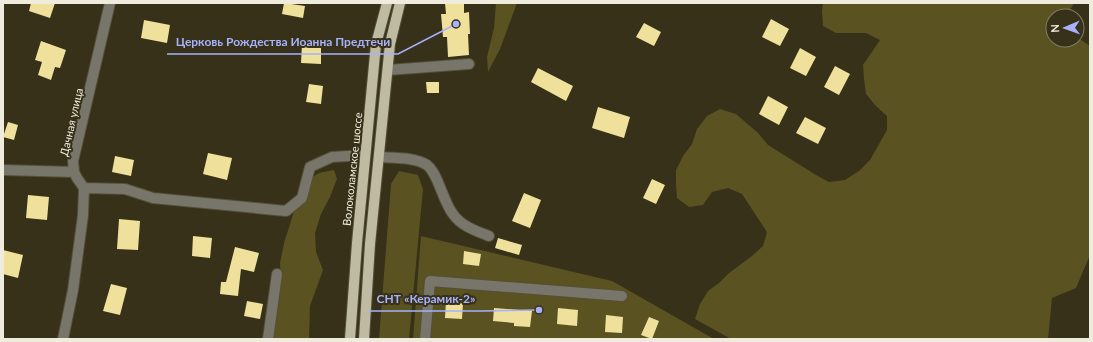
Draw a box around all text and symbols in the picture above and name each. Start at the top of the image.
north arrow [1045,8,1085,48]
text: N [1048,24,1061,33]
callout: Церковь Рождества Иоанна Предтечи [167,30,398,54]
text: Церковь Рождества Иоанна Предтечи [176,34,390,49]
street label: Дачная улица [57,87,85,157]
street label: Волоколамское шоссе [340,111,364,226]
callout: СНТ «Керамик-2» [369,287,483,311]
text: СНТ «Керамик-2» [377,291,475,306]

